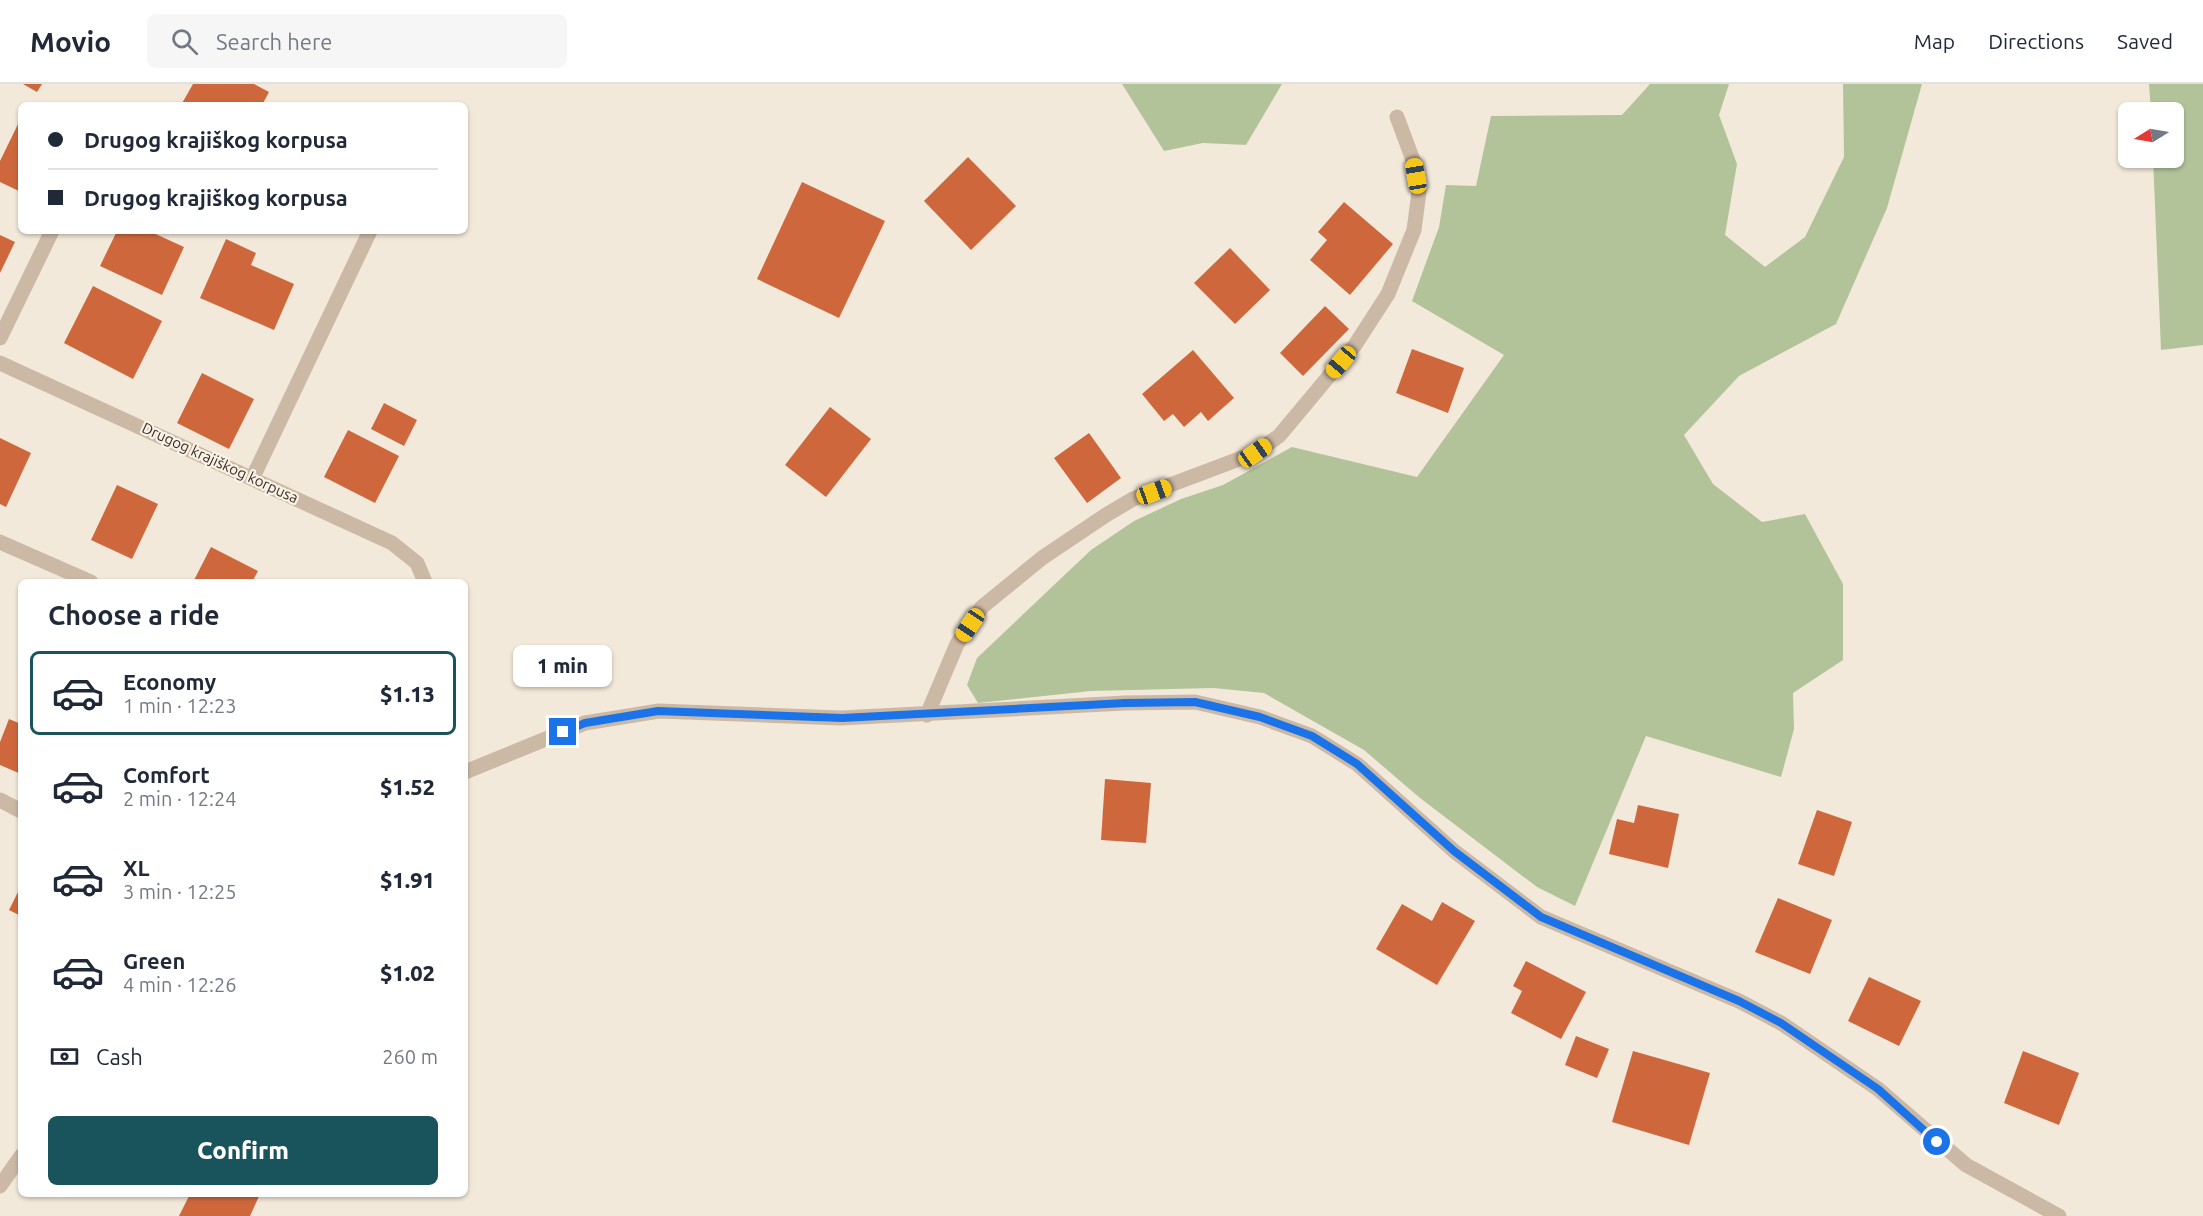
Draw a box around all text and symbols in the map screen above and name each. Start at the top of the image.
search box [147,14,567,68]
icon: search [168,25,201,58]
text: Movio [30,26,111,57]
text: Search here [216,29,332,54]
text: Map [1914,29,1955,53]
text: Directions [1988,29,2084,53]
text: Saved [2117,29,2173,53]
north arrow [2118,102,2184,168]
map controls [2118,102,2184,168]
text: Drugog krajiškog korpusa [84,127,348,152]
car [1404,157,1428,195]
text: Drugog krajiškog korpusa [84,185,348,210]
car [1323,342,1359,382]
street label: Drugog krajiškog korpusa [139,419,301,506]
car [1235,435,1275,471]
car [1134,477,1174,507]
text: Choose a ride [48,600,220,630]
car [952,605,988,645]
callout: 1 min [514,645,612,687]
text: 1 min [537,654,588,677]
icon: car [51,666,105,720]
text: Economy [123,669,216,694]
text: $1.13 [380,681,435,706]
text: 1 min · 12:23 [123,694,237,717]
route end [549,718,576,745]
icon: car [51,759,105,813]
text: Comfort [123,762,210,787]
text: $1.52 [380,774,435,799]
text: 2 min · 12:24 [123,787,237,810]
icon: car [51,852,105,906]
text: XL [123,855,150,880]
text: $1.91 [380,867,435,892]
text: 3 min · 12:25 [123,880,237,903]
icon: car [51,945,105,999]
text: Green [123,948,185,973]
text: $1.02 [380,960,435,985]
text: 4 min · 12:26 [123,973,237,996]
icon: cash [48,1040,81,1073]
text: Cash [96,1044,143,1069]
text: 260 m [382,1045,438,1068]
button: Confirm [48,1116,438,1185]
route start [1923,1128,1950,1155]

